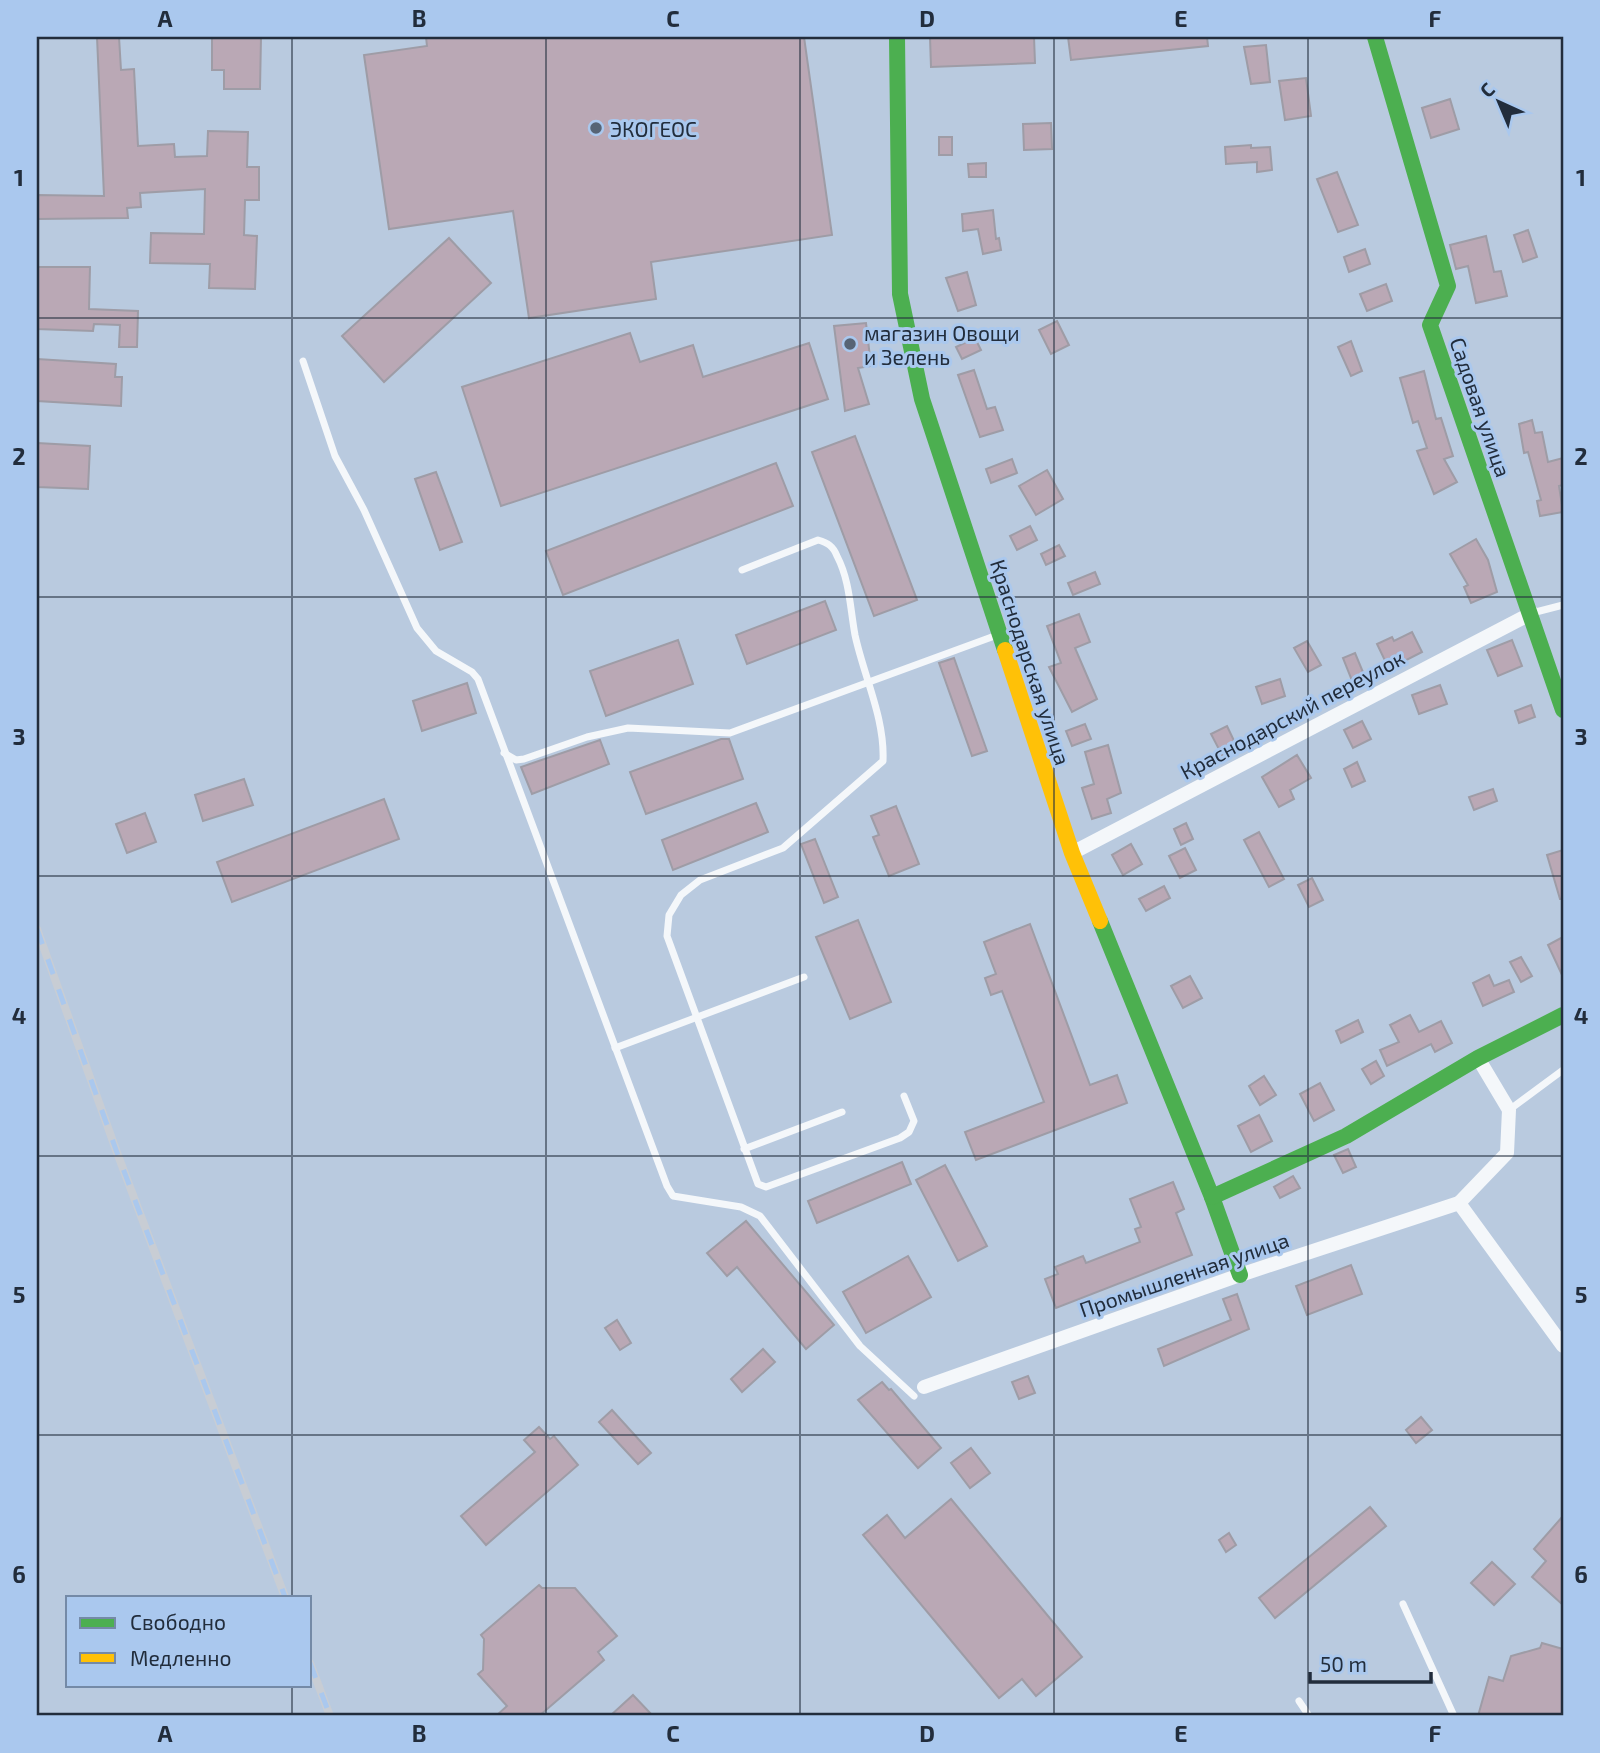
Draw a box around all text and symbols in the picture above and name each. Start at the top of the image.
text: A [157,4,173,32]
text: B [412,4,426,32]
text: C [666,4,680,32]
text: D [919,4,935,32]
text: E [1174,4,1188,32]
text: F [1429,4,1442,32]
north arrow [1464,66,1534,136]
text: С [1475,77,1499,102]
place label: ЭКОГЕОС [610,116,697,141]
marker: ЭКОГЕОС [588,120,604,136]
text: 1 [14,163,24,191]
text: 1 [1576,163,1586,191]
place label: магазин Овощи и Зелень [864,320,1020,369]
street label: Садовая улица [1445,334,1517,480]
marker: магазин Овощи и Зелень [842,336,858,352]
text: 2 [12,442,26,470]
text: 2 [1574,442,1588,470]
street label: Краснодарская улица [985,556,1076,768]
street label: Краснодарский переулок [1176,644,1409,785]
text: 3 [12,722,26,750]
text: 3 [1574,722,1588,750]
text: 4 [12,1001,26,1029]
text: 4 [1574,1001,1588,1029]
street label: Промышленная улица [1076,1226,1292,1323]
text: 5 [13,1280,25,1308]
text: 5 [1575,1280,1587,1308]
text: 6 [12,1560,26,1588]
text: 6 [1574,1560,1588,1588]
legend [66,1596,312,1686]
text: Свободно [130,1609,226,1634]
scale bar [1310,1641,1430,1685]
text: Медленно [130,1645,232,1670]
text: 50 m [1320,1651,1367,1676]
text: A [157,1719,173,1747]
text: B [412,1719,426,1747]
text: C [666,1719,680,1747]
text: D [919,1719,935,1747]
text: E [1174,1719,1188,1747]
text: F [1429,1719,1442,1747]

